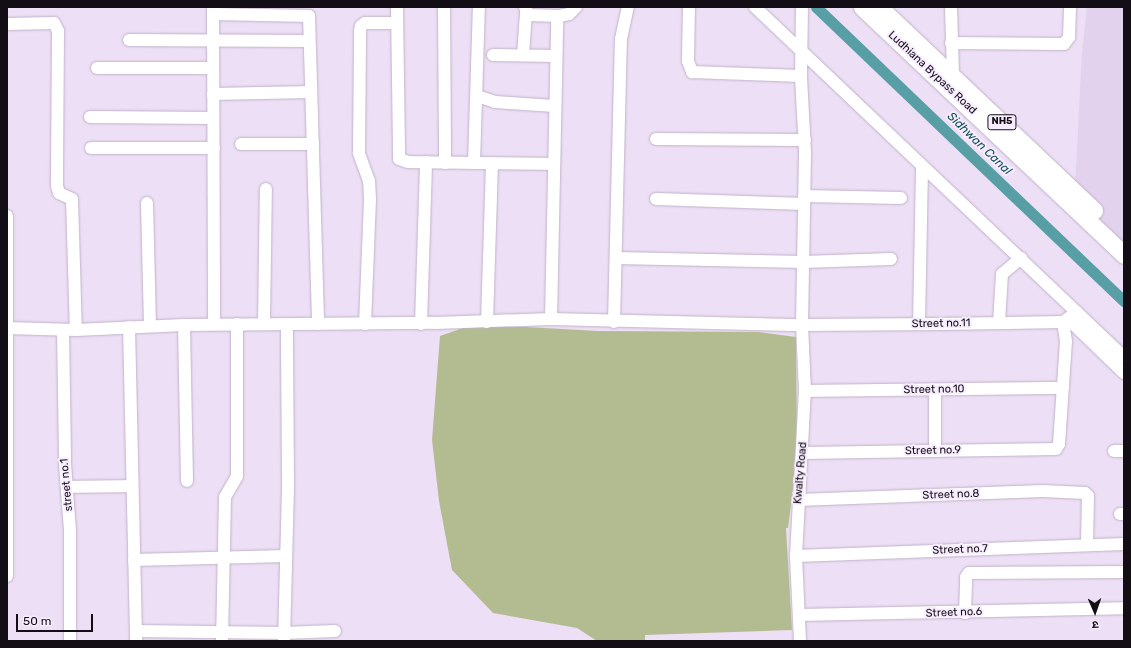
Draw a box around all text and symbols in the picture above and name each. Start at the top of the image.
street label: Ludhiana Bypass Road [885,29,979,117]
water label: Sidhwan Canal [944,110,1014,178]
road number: NH5 [987,114,1017,130]
street label: Street no.11 [911,317,971,331]
street label: Street no.10 [903,383,965,397]
street label: Kwalty Road [792,441,810,505]
street label: Street no.9 [905,444,961,458]
street label: street no.1 [58,458,76,512]
street label: Street no.8 [922,487,980,503]
street label: Street no.7 [932,542,988,558]
north arrow [1075,592,1115,632]
street label: Street no.6 [925,605,983,621]
scale bar [18,606,95,632]
text: 50 m [23,614,51,628]
text: उ [1092,618,1099,631]

